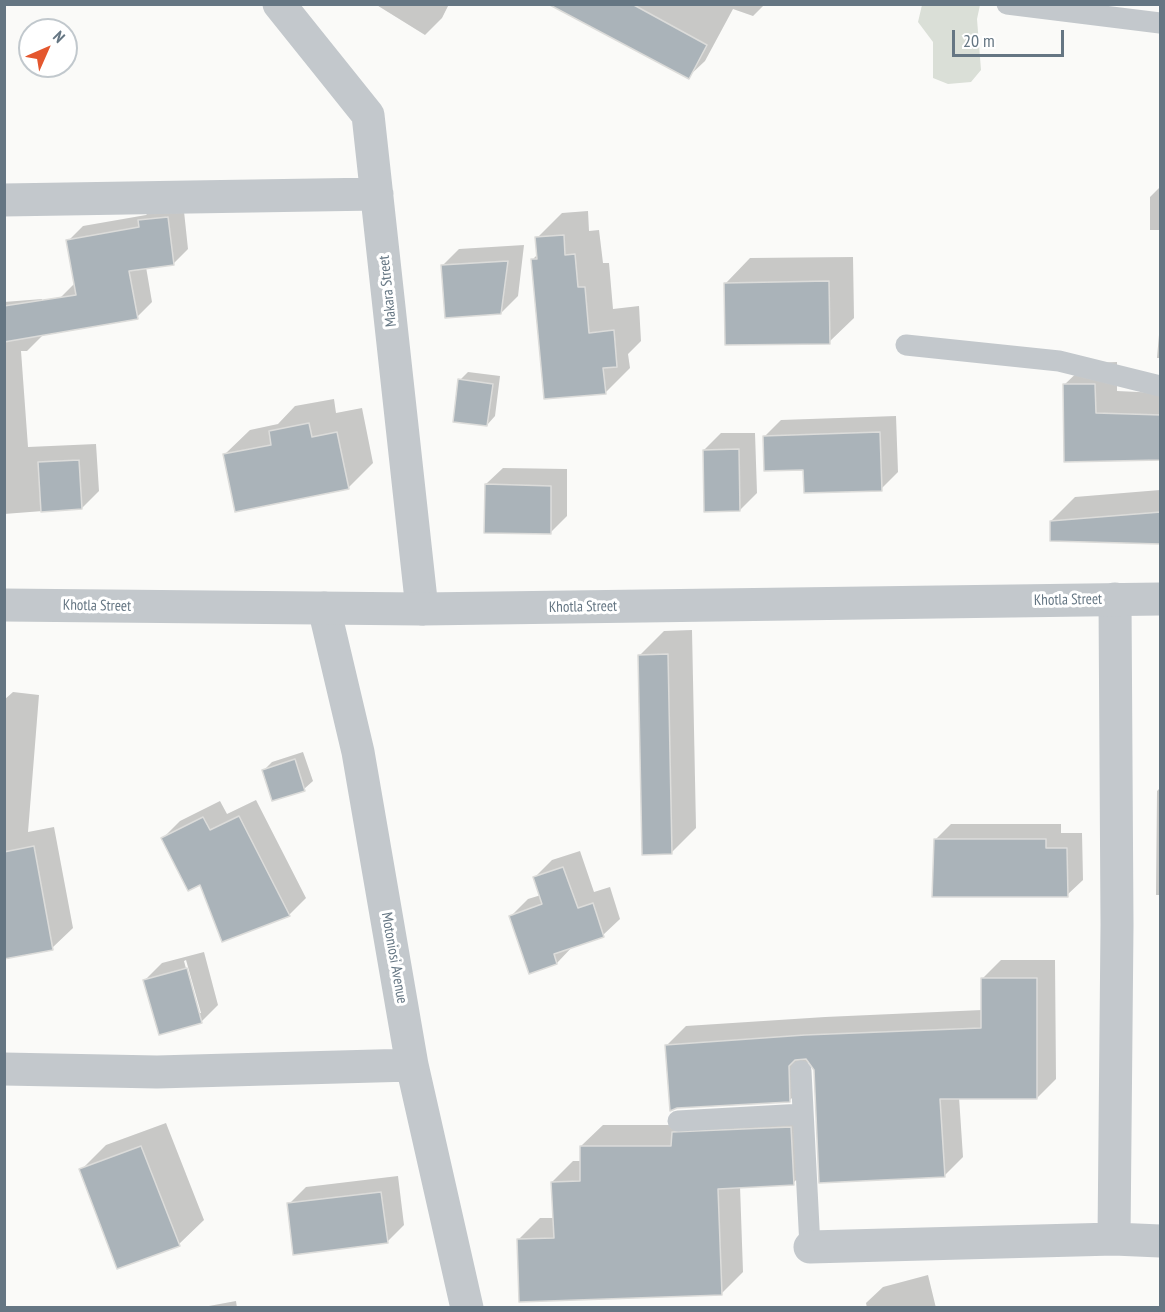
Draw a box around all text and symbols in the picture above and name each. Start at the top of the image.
north arrow [18,18,78,78]
scale bar [955,18,1068,56]
text: N [49,27,69,47]
text: 20 m [963,29,995,52]
street label: Makara Street [375,254,401,328]
street label: Khotla Street [1034,590,1102,610]
street label: Khotla Street [63,596,131,616]
street label: Khotla Street [549,597,617,617]
street label: Motoniosi Avenue [377,911,411,1005]

